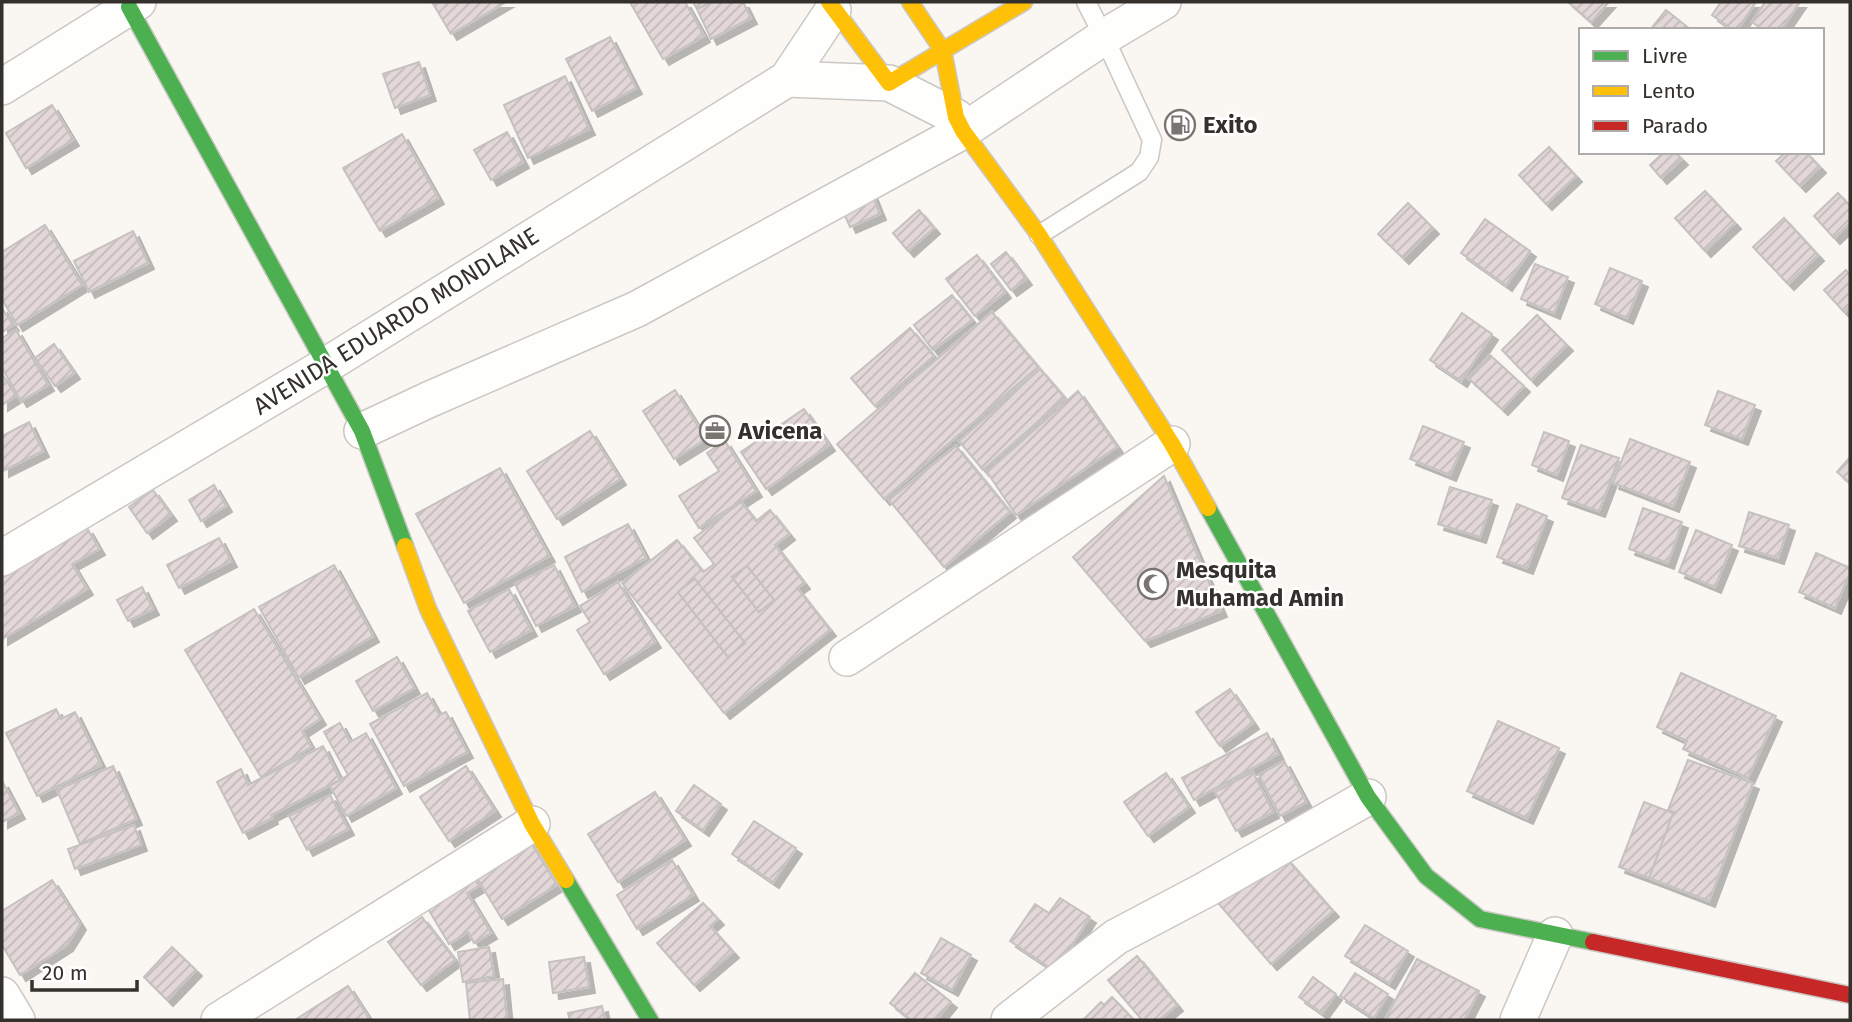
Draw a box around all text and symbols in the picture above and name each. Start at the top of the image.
legend [1579,28,1824,154]
text: Livre [1642,43,1688,69]
text: Lento [1642,78,1695,104]
fuel station icon: Exito [1163,108,1197,142]
place label: Exito [1203,111,1258,139]
text: Parado [1642,113,1708,139]
street label: AVENIDA EDUARDO MONDLANE [248,221,544,421]
office icon: Avicena [698,414,732,448]
place label: Avicena [737,417,823,445]
place label: Mesquita Muhamad Amin [1176,556,1344,612]
mosque icon: Mesquita Muhamad Amin [1136,567,1170,601]
scale bar [32,948,136,992]
text: 20 m [42,960,88,986]

